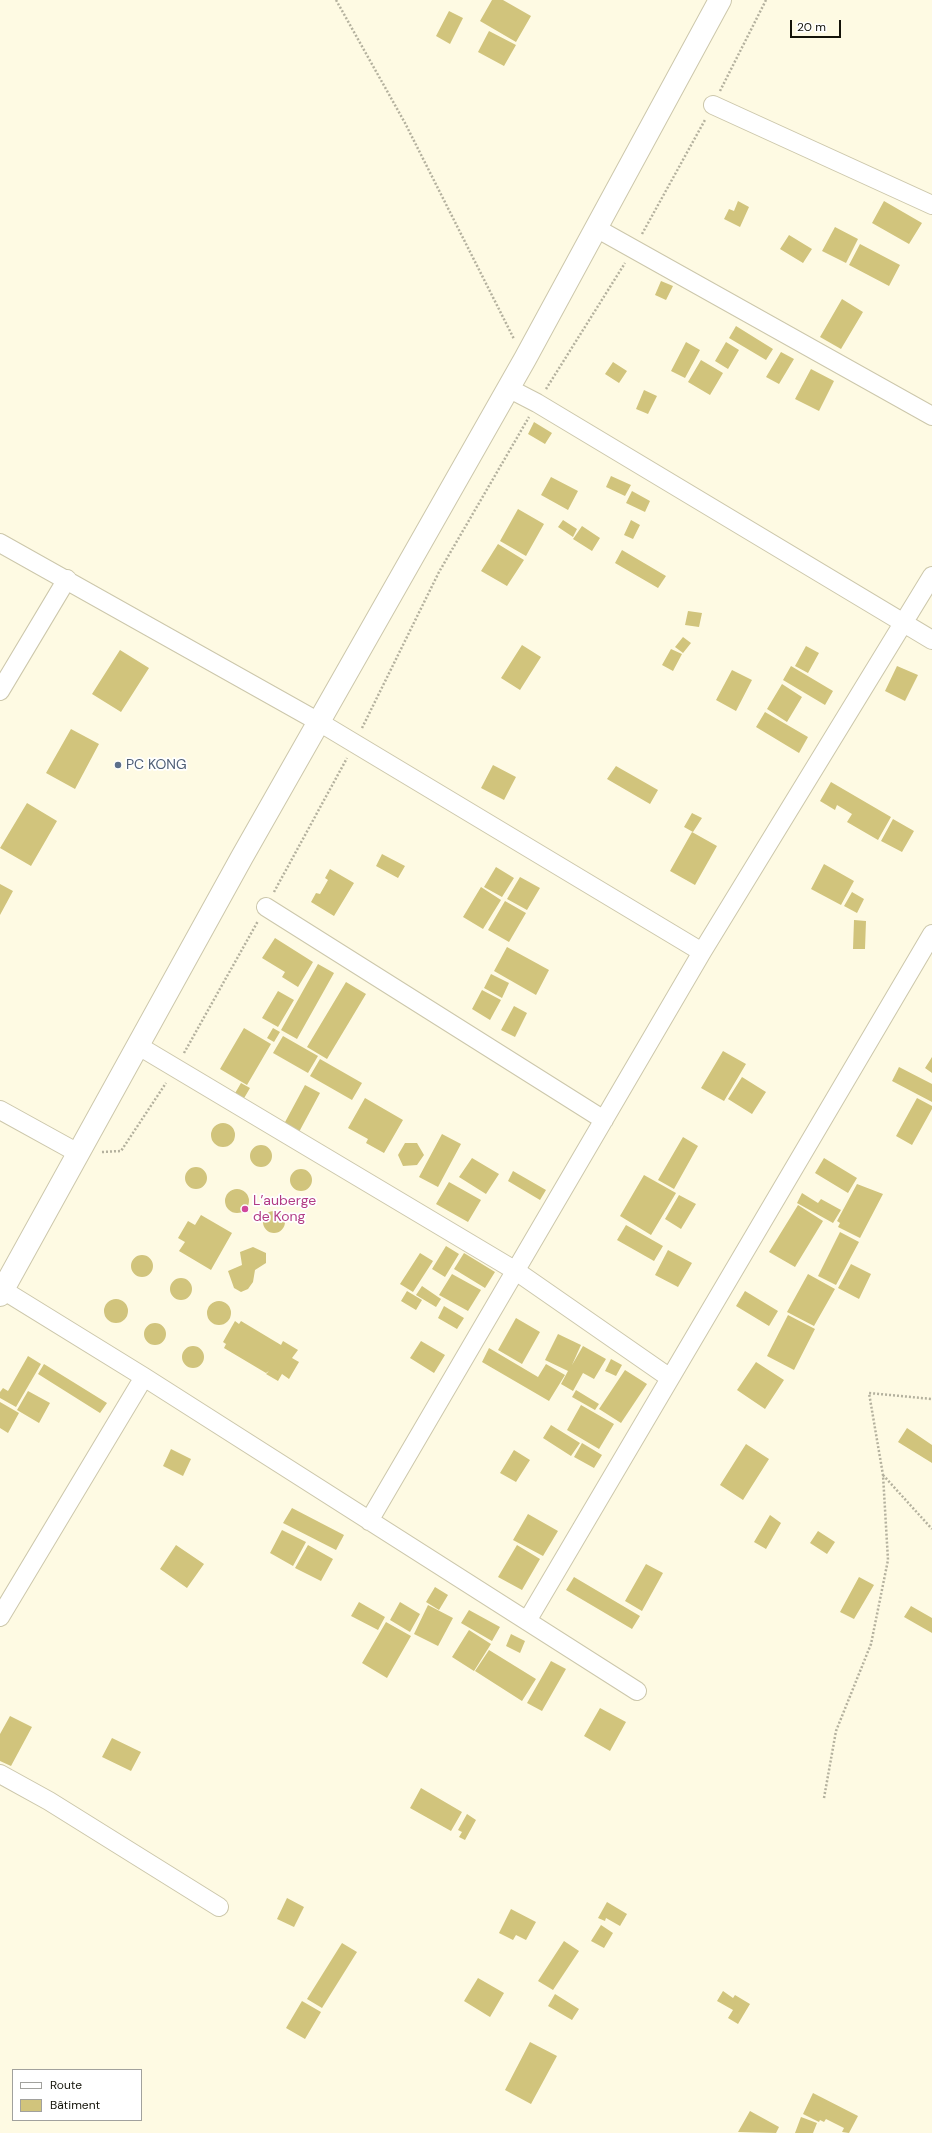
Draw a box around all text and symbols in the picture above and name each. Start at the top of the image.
scale bar [792,12,843,38]
text: 20 m [797,19,826,35]
place label: PC KONG [126,757,187,773]
marker: PC KONG [113,760,123,770]
place label: L’auberge de Kong [253,1193,316,1226]
marker: L’auberge de Kong [240,1204,250,1214]
legend [12,2069,142,2121]
text: Route [50,2077,82,2093]
text: Bâtiment [50,2097,100,2113]

